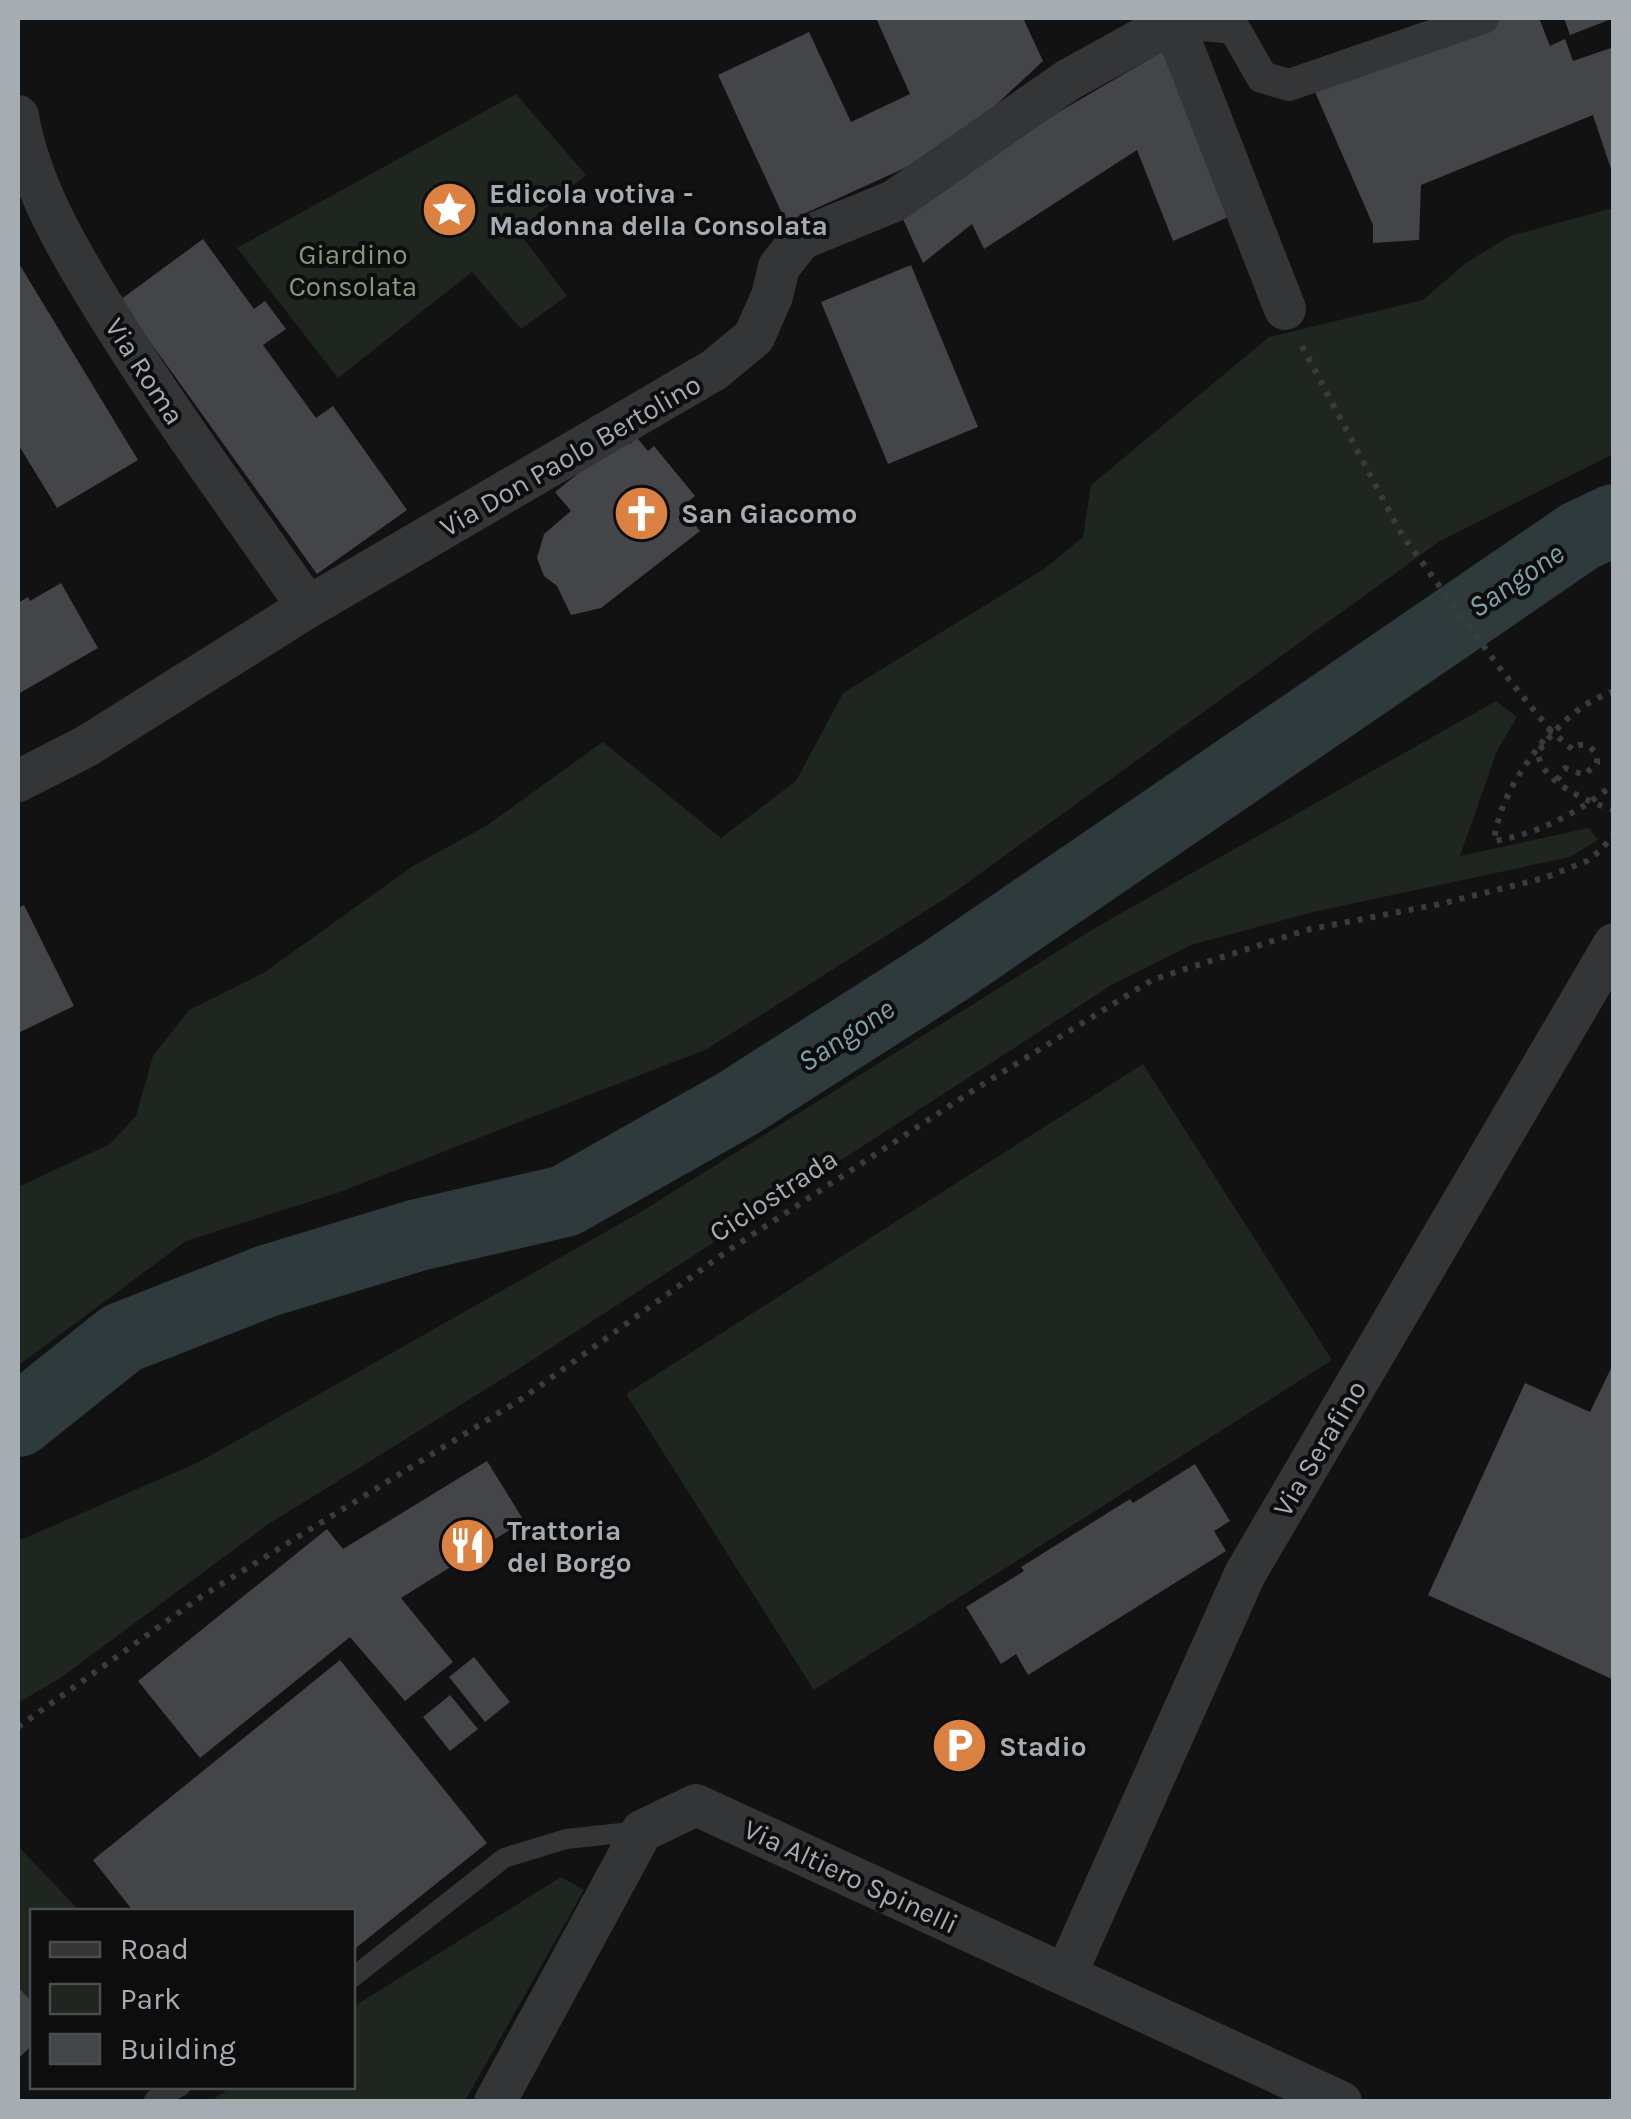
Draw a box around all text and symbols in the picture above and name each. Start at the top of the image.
place label: Edicola votiva - Madonna della Consolata [489,177,828,242]
place icon: Edicola votiva - Madonna della Consolata [420,179,480,239]
park label: Giardino Consolata [289,238,417,303]
street label: Via Roma [98,312,191,431]
street label: Via Don Paolo Bertolino [434,367,707,544]
church icon: San Giacomo [612,483,672,543]
place label: San Giacomo [681,497,857,530]
water label: Sangone [1461,535,1571,625]
water label: Sangone [791,990,901,1079]
street label: Ciclostrada [703,1142,843,1249]
street label: Via Serafino [1266,1374,1373,1522]
place label: Trattoria del Borgo [507,1514,632,1579]
restaurant icon: Trattoria del Borgo [438,1516,498,1576]
parking icon: Stadio [930,1716,990,1776]
place label: Stadio [999,1730,1087,1763]
street label: Via Altiero Spinelli [739,1812,963,1941]
legend [30,1909,355,2089]
text: Road [120,1931,189,1967]
text: Park [120,1981,181,2017]
text: Building [120,2031,236,2067]

